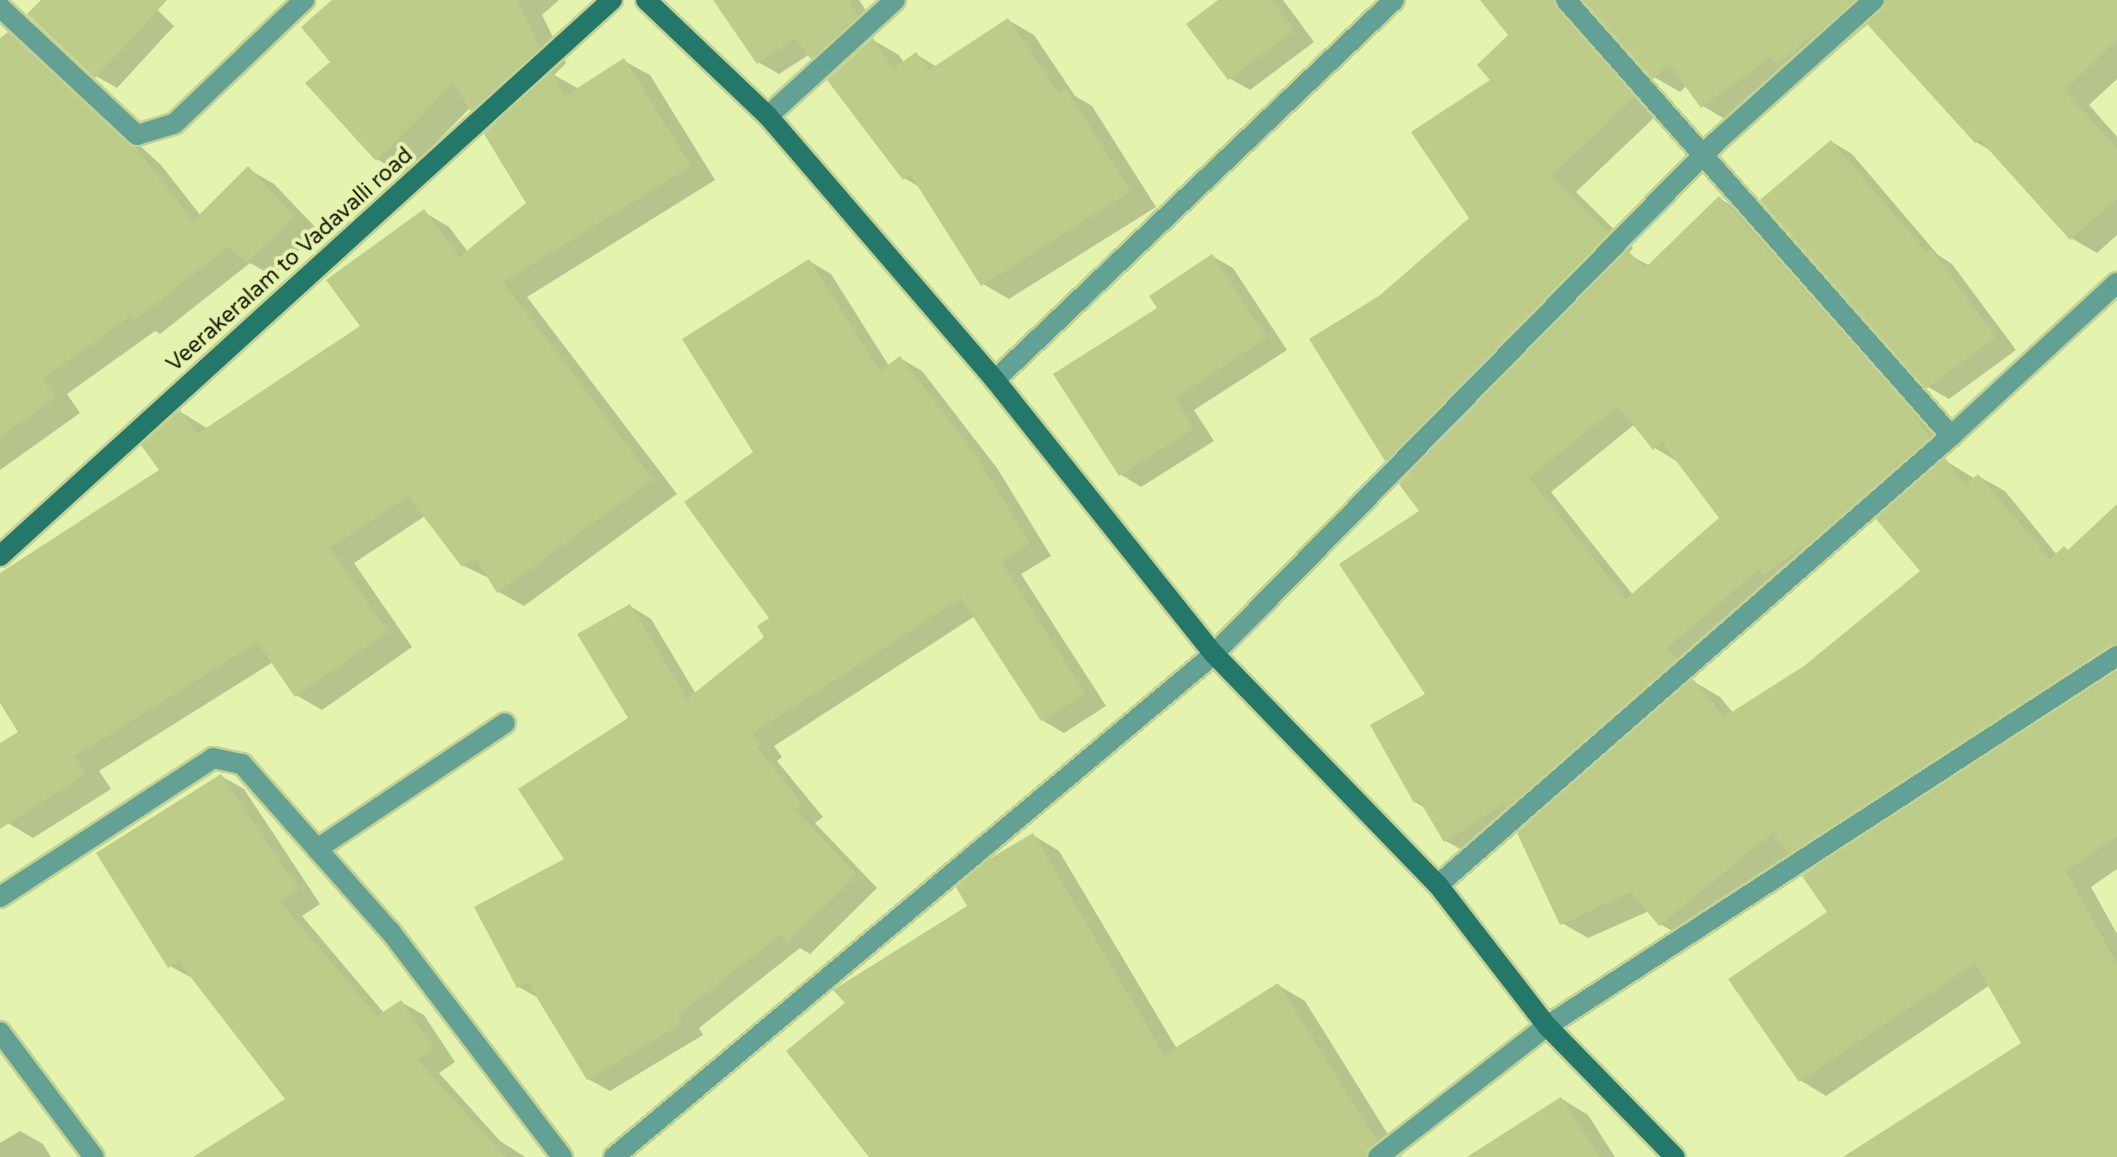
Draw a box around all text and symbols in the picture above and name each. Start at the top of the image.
street label: Veerakeralam to Vadavalli road [161,142,419,378]

